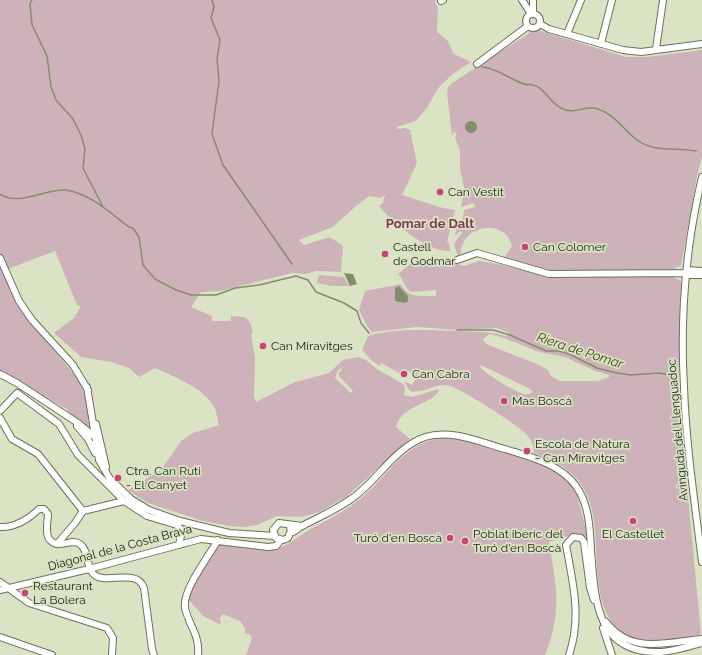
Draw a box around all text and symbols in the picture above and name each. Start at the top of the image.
place label: Can Vestit [448,185,504,199]
marker: Can Vestit [435,187,445,197]
district label: Pomar de Dalt [386,216,474,232]
place label: Castell de Godmar [393,240,456,268]
place label: Can Colomer [533,240,606,254]
marker: Can Colomer [520,242,530,252]
marker: Castell de Godmar [380,249,390,259]
water label: Riera de Pomar [535,330,625,372]
place label: Can Miravitges [271,339,353,353]
marker: Can Miravitges [258,341,268,351]
street label: Avinguda del Llenguadoc [665,358,691,502]
place label: Can Cabra [412,367,470,381]
marker: Can Cabra [399,369,409,379]
place label: Mas Boscà [512,394,572,408]
marker: Mas Boscà [499,396,509,406]
place label: Escola de Natura - Can Miravitges [535,437,630,465]
marker: Escola de Natura - Can Miravitges [522,446,532,456]
place label: Ctra. Can Ruti - El Canyet [126,464,201,492]
marker: Ctra. Can Ruti - El Canyet [113,473,123,483]
marker: El Castellet [628,516,638,526]
street label: Diagonal de la Costa Brava [46,522,194,574]
place label: Poblat ibèric del Turó d'en Boscà [473,527,563,555]
place label: El Castellet [602,527,664,541]
place label: Turó d'en Boscà [354,531,442,545]
marker: Turó d'en Boscà [445,533,455,543]
marker: Poblat ibèric del Turó d'en Boscà [460,536,470,546]
place label: Restaurant La Bolera [33,579,93,607]
marker: Restaurant La Bolera [20,588,30,598]

